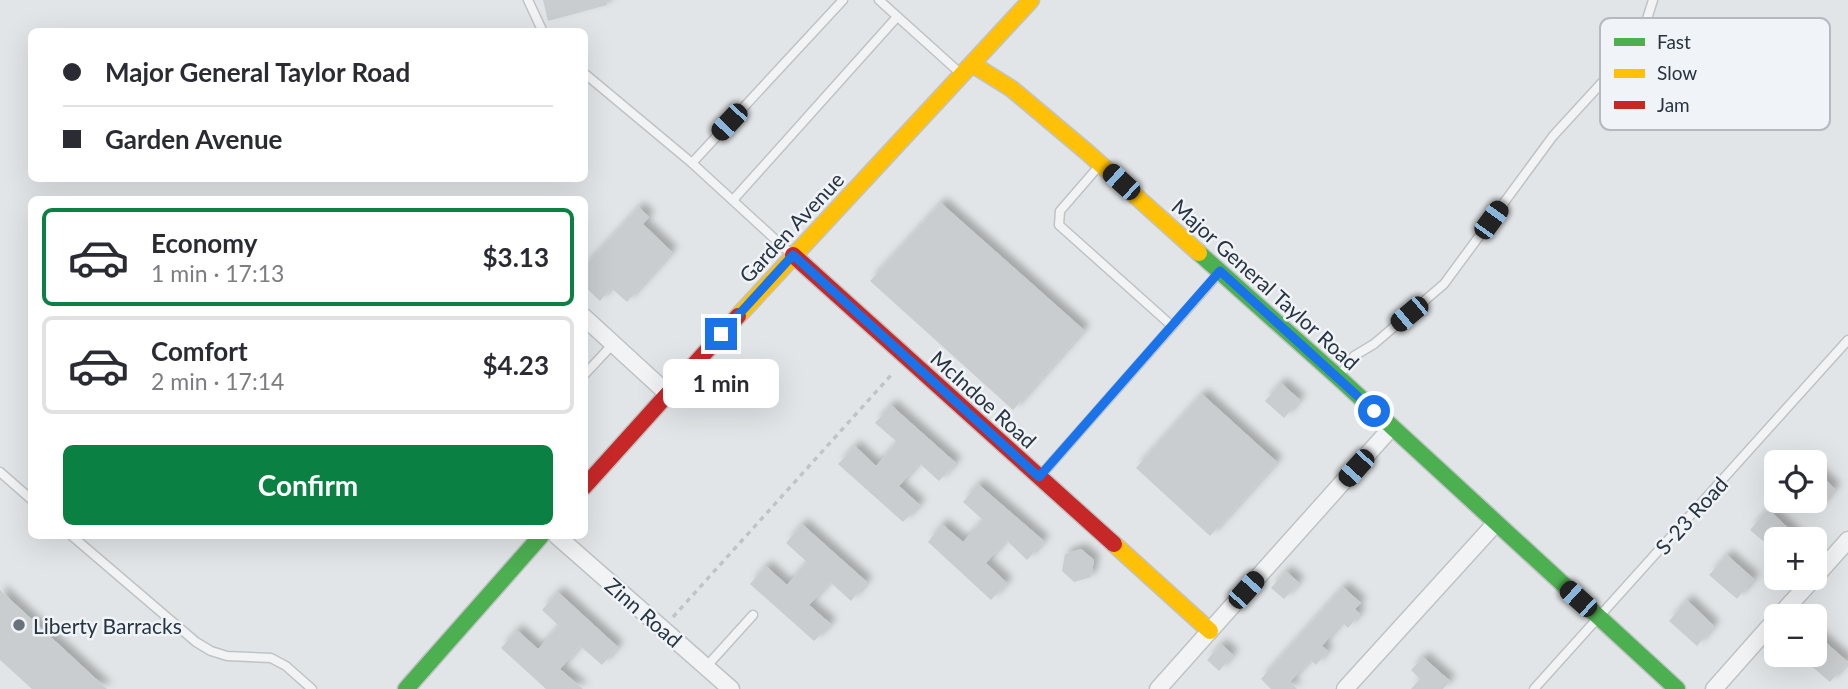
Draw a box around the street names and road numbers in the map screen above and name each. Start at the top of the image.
street label: Garden Avenue [734,167,848,287]
street label: Major General Taylor Road [1167,193,1365,375]
street label: McIndoe Road [926,345,1042,453]
street label: S-23 Road [1650,471,1732,559]
street label: Zinn Road [601,572,687,652]

